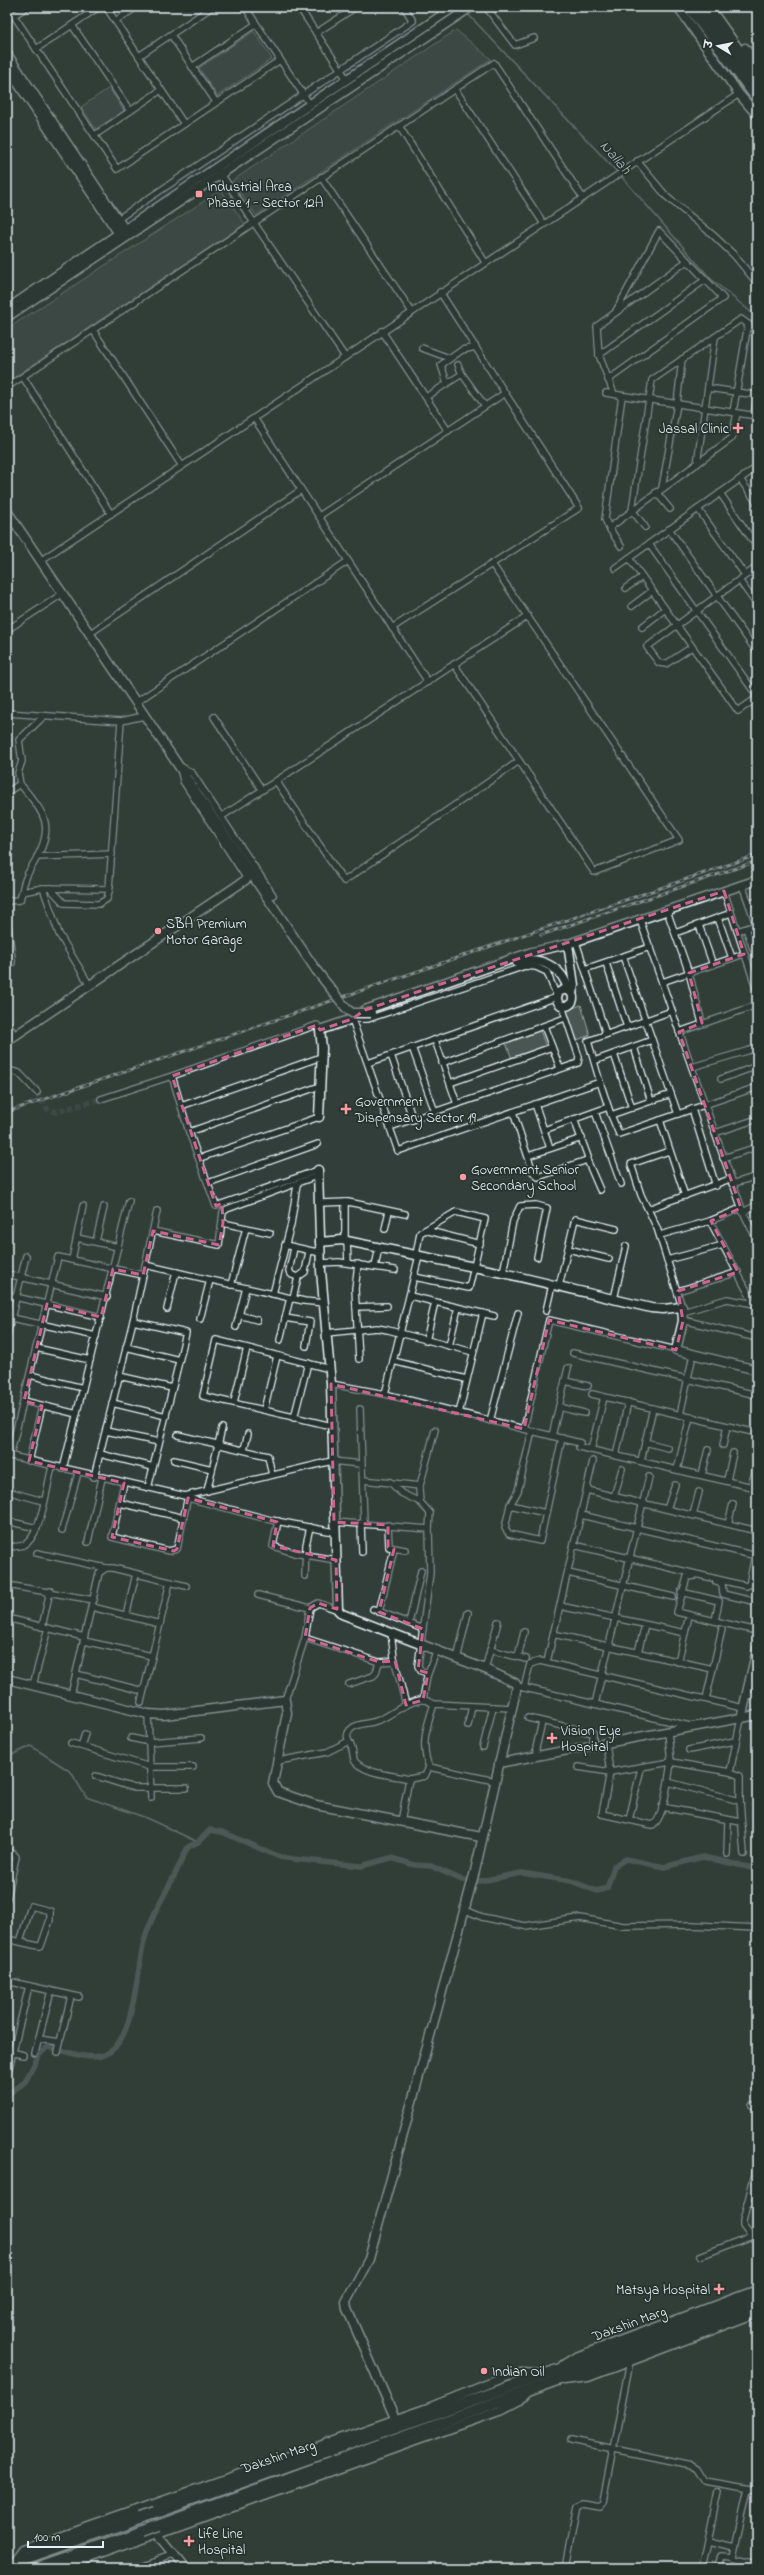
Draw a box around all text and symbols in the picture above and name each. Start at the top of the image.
north arrow [698,26,738,66]
text: उ [700,38,718,50]
water label: Nallah [594,136,637,180]
place label: Industrial Area Phase 1 - Sector 12A [207,177,323,214]
marker: Industrial Area Phase 1 - Sector 12A [194,189,204,199]
place label: Jassal Clinic [659,419,730,440]
marker: Jassal Clinic [732,422,744,434]
place label: SBA Premium Motor Garage [166,914,247,952]
marker: SBA Premium Motor Garage [153,926,163,936]
place label: Government Dispensary Sector 19 [354,1092,477,1130]
marker: Government Dispensary Sector 19 [340,1103,352,1115]
place label: Government Senior Secondary School [471,1160,580,1198]
marker: Government Senior Secondary School [458,1172,468,1182]
place label: Vision Eye Hospital [560,1721,621,1758]
marker: Vision Eye Hospital [546,1732,558,1744]
place label: Matsya Hospital [616,2280,710,2302]
marker: Matsya Hospital [713,2283,725,2295]
street label: Dakshin Marg [589,2301,670,2349]
place label: Indian Oil [492,2362,545,2383]
marker: Indian Oil [479,2366,489,2376]
street label: Dakshin Marg [238,2435,319,2481]
scale bar [28,2523,103,2549]
place label: Life Line Hospital [198,2524,245,2561]
text: 100 m [34,2529,61,2547]
marker: Life Line Hospital [183,2535,195,2547]

